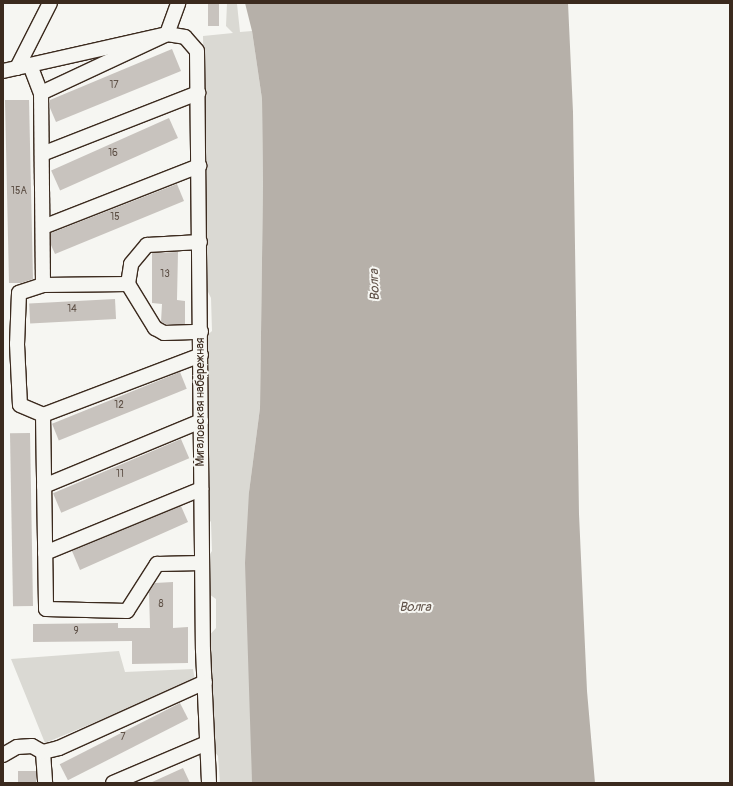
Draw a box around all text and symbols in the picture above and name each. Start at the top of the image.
house number: 17 [109,80,119,92]
house number: 16 [108,148,118,160]
house number: 15А [11,186,27,198]
house number: 15 [110,212,120,224]
house number: 13 [160,269,170,281]
water label: Волга [367,269,383,301]
house number: 14 [67,304,77,316]
street label: Мигаловская набережная [194,338,208,466]
house number: 12 [114,400,124,412]
house number: 11 [116,469,124,481]
house number: 8 [158,599,164,611]
water label: Волга [399,599,431,615]
house number: 9 [73,626,79,638]
house number: 7 [120,732,126,744]

